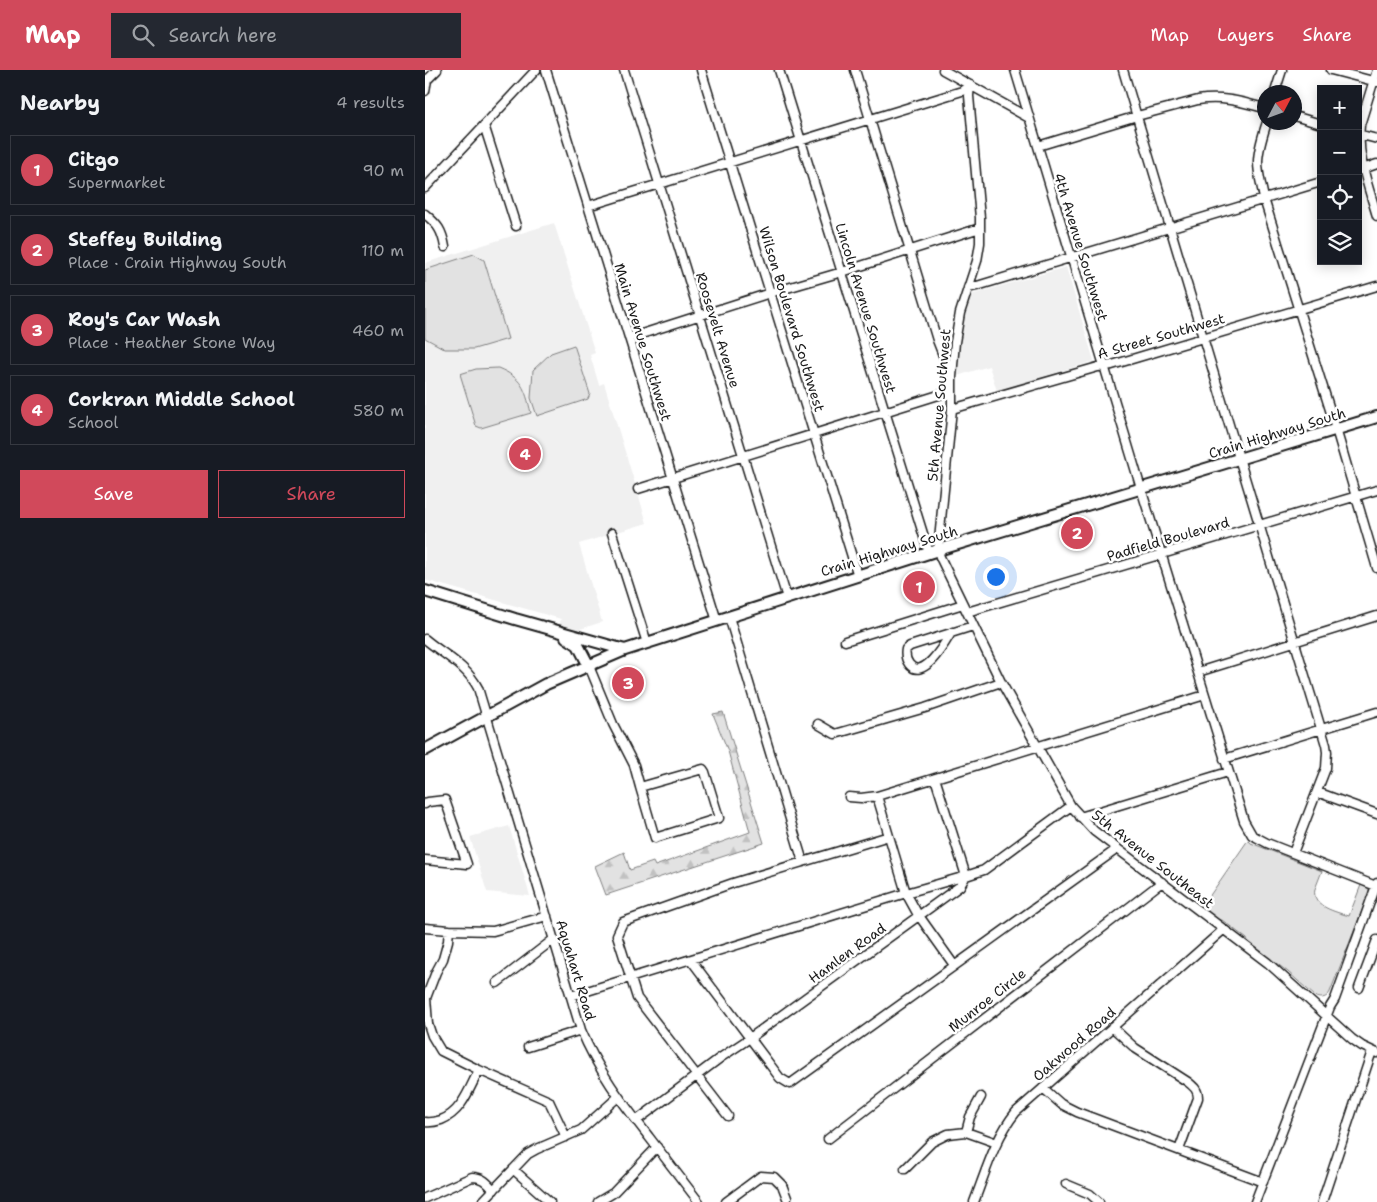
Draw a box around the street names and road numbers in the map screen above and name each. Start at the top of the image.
street label: 4th Avenue Southwest [1050,171,1112,323]
street label: Lincoln Avenue Southwest [831,221,901,395]
street label: Wilson Boulevard Southwest [755,224,829,414]
street label: Main Avenue Southwest [610,261,676,423]
street label: Roosevelt Avenue [692,270,744,390]
street label: A Street Southwest [1095,309,1227,363]
street label: 5th Avenue Southwest [923,328,955,482]
street label: Crain Highway South [1206,404,1348,462]
street label: Padfield Boulevard [1105,513,1231,565]
street label: Crain Highway South [818,522,960,580]
street label: 5th Avenue Southeast [1088,806,1218,912]
street label: Aquahart Road [552,917,600,1023]
street label: Hamlen Road [805,919,889,987]
street label: Munroe Circle [945,964,1029,1036]
street label: Oakwood Road [1029,1003,1119,1085]

